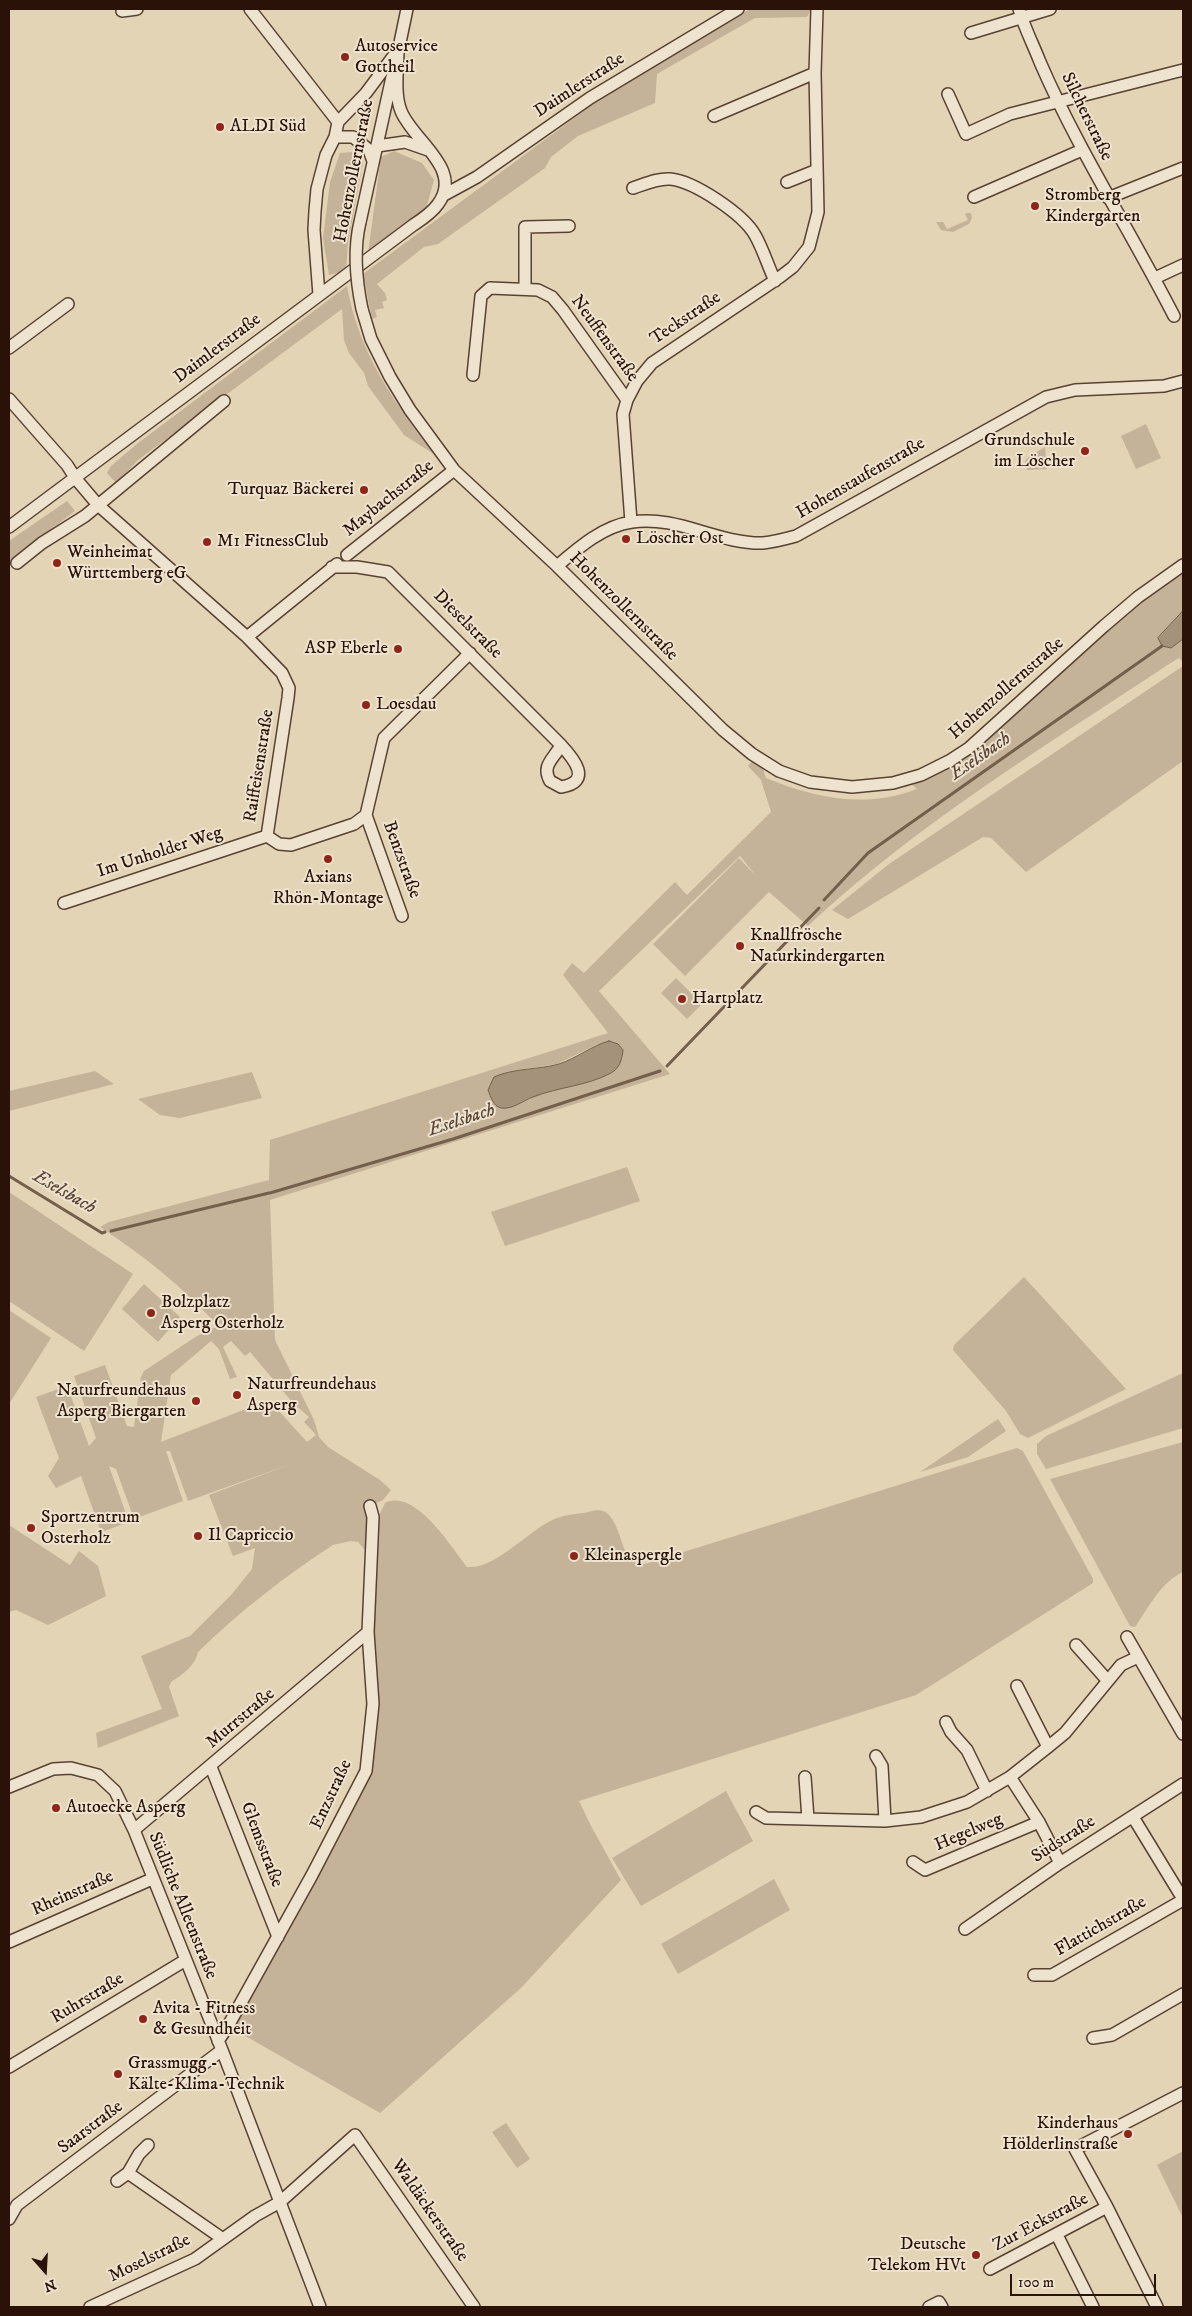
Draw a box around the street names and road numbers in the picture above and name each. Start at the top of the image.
street label: Daimlerstraße [531,49,629,123]
street label: Silcherstraße [1055,70,1117,164]
street label: Hohenzollernstraße [331,98,379,244]
street label: Teckstraße [647,288,725,350]
street label: Neuffenstraße [565,291,643,387]
street label: Daimlerstraße [170,309,266,389]
street label: Hohenstaufenstraße [793,433,929,525]
street label: Maybachstraße [339,456,439,542]
street label: Hohenzollernstraße [564,548,682,666]
street label: Dieselstraße [428,586,506,664]
street label: Hohenzollernstraße [945,633,1069,745]
street label: Raiffeisenstraße [240,708,280,824]
street label: Benzstraße [377,818,425,902]
street label: Im Unholder Weg [95,823,225,883]
street label: Murrstraße [202,1684,280,1754]
street label: Enzstraße [306,1757,358,1833]
street label: Glemsstraße [235,1799,287,1891]
street label: Hegelweg [932,1809,1006,1857]
street label: Südstraße [1028,1811,1100,1869]
street label: Südliche Alleenstraße [143,1829,221,1983]
street label: Rheinstraße [29,1866,117,1922]
street label: Flattichstraße [1051,1892,1151,1962]
street label: Ruhrstraße [48,1969,128,2029]
street label: Saarstraße [54,2097,128,2159]
street label: Waldäckerstraße [386,2156,472,2266]
street label: Zur Eckstraße [990,2189,1092,2257]
street label: Moselstraße [106,2230,194,2288]

